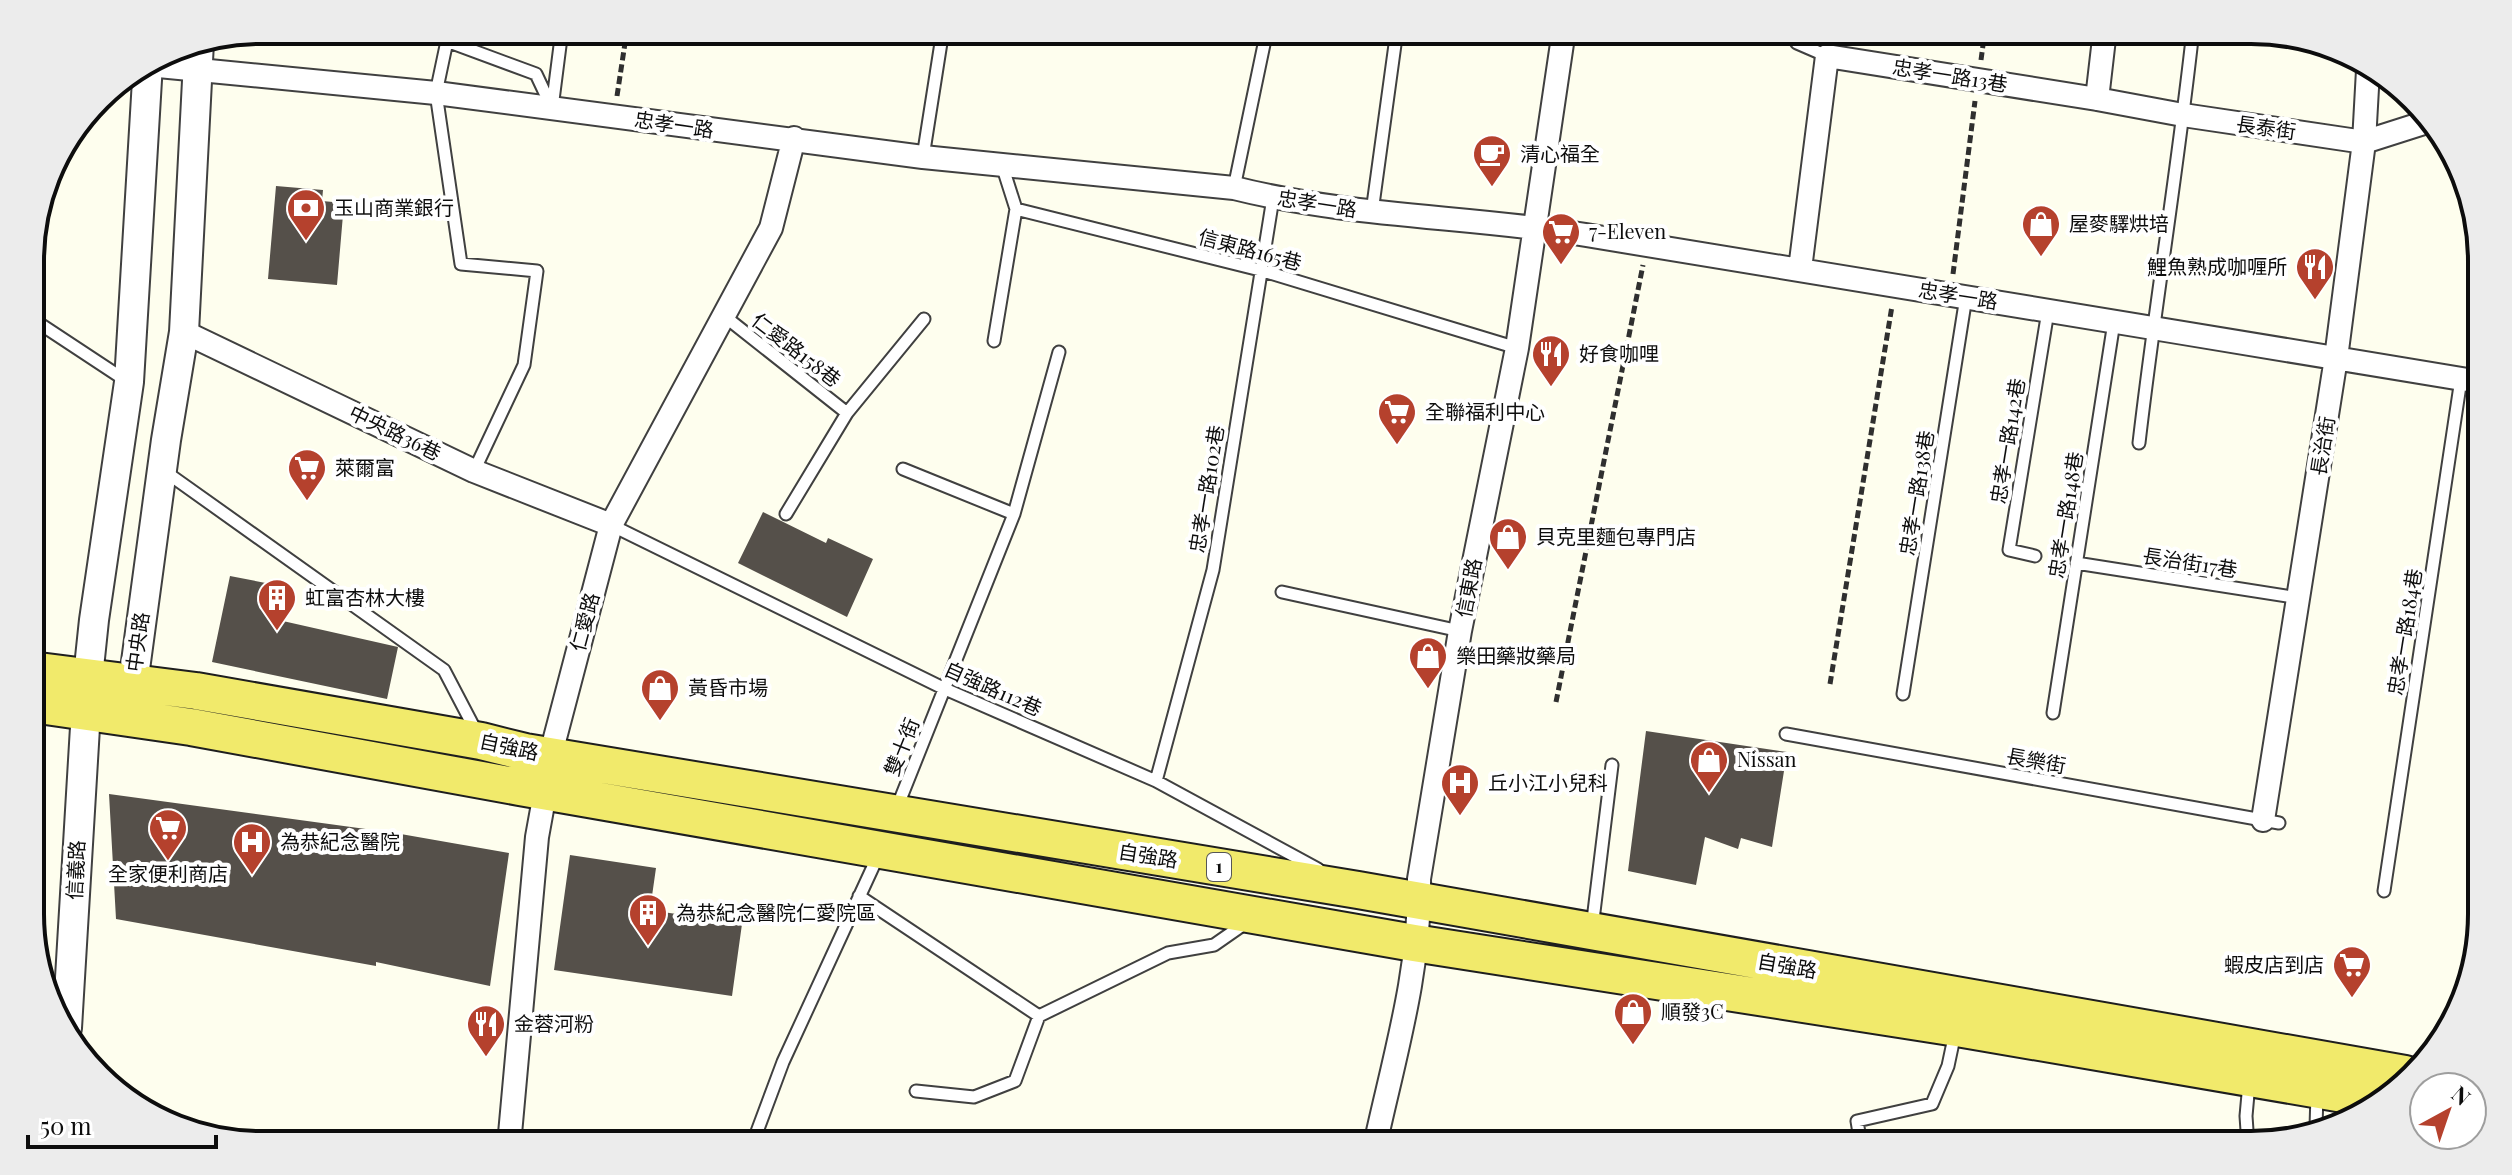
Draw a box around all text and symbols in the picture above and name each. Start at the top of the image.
street label: 忠孝一路13巷 [1891,52,2010,97]
street label: 忠孝一路 [633,105,716,142]
street label: 長泰街 [2235,109,2298,144]
cafe icon: 清心福全 [1471,133,1513,188]
place label: 清心福全 [1520,139,1600,166]
street label: 忠孝一路 [1276,183,1359,222]
bank icon: 玉山商業銀行 [285,187,327,242]
place label: 玉山商業銀行 [334,193,454,220]
shop icon: 屋麥驛烘培 [2020,203,2062,258]
place label: 屋麥驛烘培 [2069,209,2169,236]
supermarket icon: 7-Eleven [1540,211,1582,266]
place label: 7-Eleven [1589,217,1666,244]
street label: 信東路165巷 [1196,222,1305,275]
restaurant icon: 鯉魚熟成咖喱所 [2294,246,2336,301]
place label: 鯉魚熟成咖喱所 [2147,252,2287,279]
street label: 忠孝一路 [1917,275,2000,314]
street label: 仁愛路158巷 [747,306,847,392]
restaurant icon: 好食咖哩 [1530,333,1572,388]
place label: 好食咖哩 [1579,339,1659,366]
street label: 忠孝一路142巷 [1983,376,2030,506]
supermarket icon: 全聯福利中心 [1376,391,1418,446]
place label: 全聯福利中心 [1425,397,1545,424]
street label: 中央路36巷 [345,398,446,466]
street label: 長治街 [2303,414,2340,478]
street label: 忠孝一路102巷 [1182,423,1229,555]
street label: 忠孝一路138巷 [1892,428,1939,557]
supermarket icon: 萊爾富 [286,447,328,502]
street label: 忠孝一路148巷 [2041,450,2088,580]
place label: 萊爾富 [335,453,395,480]
shop icon: 貝克里麵包專門店 [1487,516,1529,571]
place label: 貝克里麵包專門店 [1536,522,1696,549]
street label: 長治街17巷 [2141,541,2240,582]
street label: 信東路 [1449,556,1487,620]
street label: 忠孝一路184巷 [2380,567,2427,697]
building icon: 虹富杏林大樓 [256,577,298,632]
place label: 虹富杏林大樓 [305,583,425,610]
street label: 仁愛路 [563,589,604,654]
street label: 中央路 [119,610,154,673]
shop icon: 樂田藥妝藥局 [1407,635,1449,690]
place label: 樂田藥妝藥局 [1456,641,1576,668]
street label: 自強路112巷 [940,654,1047,721]
shop icon: 黃昏市場 [639,667,681,722]
place label: 黃昏市場 [688,673,768,700]
street label: 雙十街 [877,714,924,779]
street label: 自強路 [477,726,541,765]
shop icon: Nissan [1688,739,1730,794]
street label: 長樂街 [2004,741,2068,778]
place label: Nissan [1737,745,1797,772]
hospital icon: 丘小江小兒科 [1439,762,1481,817]
place label: 丘小江小兒科 [1488,768,1608,795]
supermarket icon: 全家便利商店 [147,807,189,862]
hospital icon: 為恭紀念醫院 [231,821,273,876]
place label: 為恭紀念醫院 [280,827,400,854]
street label: 自強路 [1116,836,1180,873]
street label: 信義路 [59,839,90,901]
road number: 1 [1207,853,1231,881]
place label: 全家便利商店 [108,859,228,886]
building icon: 為恭紀念醫院仁愛院區 [627,892,669,947]
place label: 為恭紀念醫院仁愛院區 [676,898,876,925]
supermarket icon: 蝦皮店到店 [2331,944,2373,999]
street label: 自強路 [1755,946,1819,983]
place label: 蝦皮店到店 [2224,950,2324,977]
shop icon: 順發3C [1612,991,1654,1046]
place label: 順發3C [1661,997,1724,1024]
restaurant icon: 金蓉河粉 [465,1003,507,1058]
place label: 金蓉河粉 [514,1009,594,1036]
north arrow [2408,1071,2488,1151]
text: N [2446,1078,2477,1112]
scale bar [28,1099,216,1149]
text: 50 m [40,1109,92,1141]

